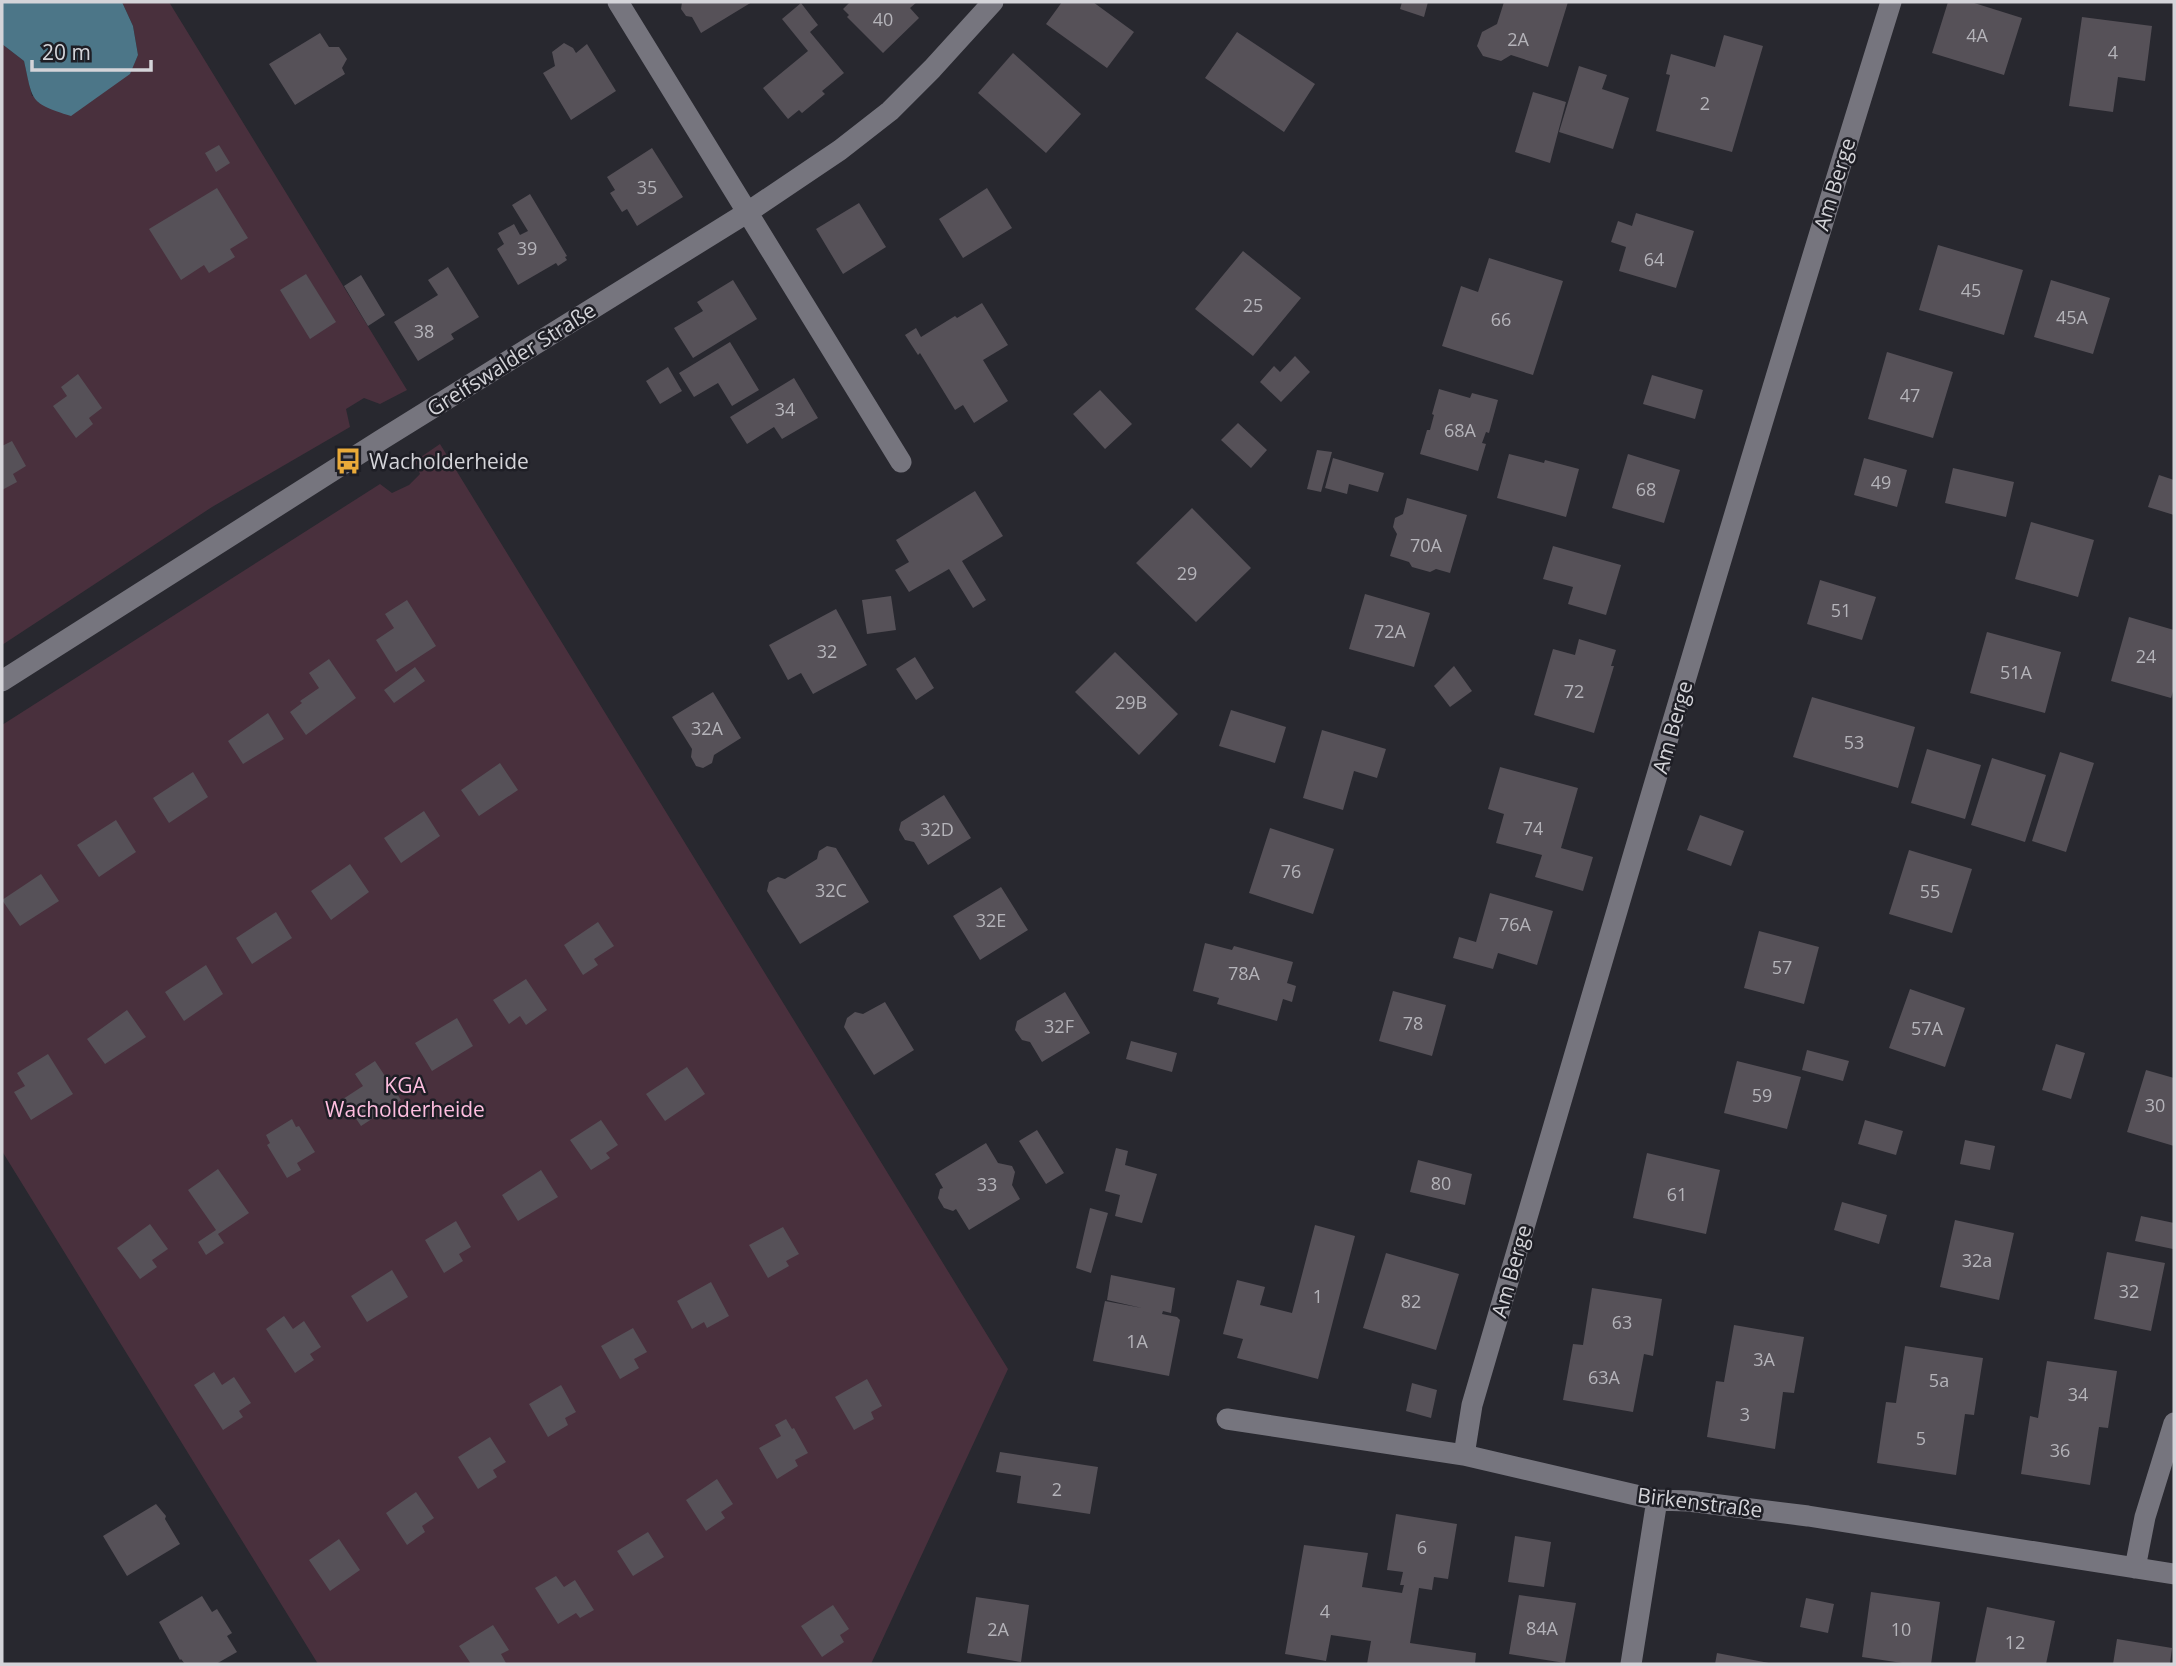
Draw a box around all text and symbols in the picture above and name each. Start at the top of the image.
house number: 40 [873,7,893,31]
house number: 4A [1966,23,1988,47]
house number: 2A [1507,27,1529,51]
scale bar [32,28,150,72]
text: 20 m [42,38,91,66]
house number: 4 [2108,40,2118,64]
house number: 2 [1700,91,1710,115]
street label: Am Berge [1807,134,1861,234]
house number: 35 [637,175,657,199]
house number: 39 [517,236,537,260]
house number: 64 [1644,247,1664,271]
house number: 45 [1961,278,1981,302]
house number: 25 [1243,293,1263,317]
street label: Greifswalder Straße [421,296,601,422]
house number: 45A [2056,305,2089,329]
house number: 66 [1491,307,1511,331]
house number: 38 [414,319,434,343]
house number: 47 [1900,383,1920,407]
house number: 34 [775,397,795,421]
house number: 68A [1444,418,1477,442]
bus stop icon: Wacholderheide [333,446,363,476]
place label: Wacholderheide [369,447,529,475]
house number: 49 [1871,470,1891,494]
house number: 68 [1636,477,1656,501]
house number: 70A [1410,533,1443,557]
house number: 29 [1177,561,1197,585]
house number: 51 [1831,598,1851,622]
house number: 72A [1374,619,1407,643]
house number: 32 [817,639,837,663]
house number: 24 [2136,644,2156,668]
house number: 51A [2000,660,2033,684]
street label: Am Berge [1645,677,1699,777]
house number: 72 [1564,679,1584,703]
house number: 29B [1115,690,1147,714]
house number: 32A [691,716,724,740]
house number: 53 [1844,730,1864,754]
house number: 74 [1523,816,1543,840]
house number: 32D [920,817,954,841]
house number: 76 [1281,859,1301,883]
house number: 32C [815,878,847,902]
house number: 55 [1920,879,1940,903]
house number: 32E [976,908,1006,932]
house number: 76A [1499,912,1532,936]
house number: 57 [1772,955,1792,979]
house number: 78A [1228,961,1261,985]
house number: 78 [1403,1011,1423,1035]
house number: 32F [1044,1014,1074,1038]
house number: 57A [1911,1016,1944,1040]
park label: KGA Wacholderheide [325,1071,485,1123]
house number: 59 [1752,1083,1772,1107]
house number: 30 [2145,1093,2165,1117]
house number: 80 [1431,1171,1451,1195]
house number: 33 [977,1172,997,1196]
house number: 61 [1667,1182,1687,1206]
street label: Am Berge [1484,1221,1538,1321]
house number: 32a [1962,1248,1992,1272]
house number: 32 [2119,1279,2139,1303]
house number: 1 [1313,1284,1323,1308]
house number: 82 [1401,1289,1421,1313]
house number: 63 [1612,1310,1632,1334]
house number: 1A [1126,1329,1148,1353]
house number: 3A [1753,1347,1775,1371]
house number: 63A [1588,1365,1621,1389]
house number: 5a [1929,1368,1949,1392]
house number: 34 [2068,1382,2088,1406]
house number: 3 [1740,1402,1750,1426]
house number: 5 [1916,1426,1926,1450]
house number: 36 [2050,1438,2070,1462]
house number: 2 [1052,1477,1062,1501]
street label: Birkenstraße [1636,1480,1764,1524]
house number: 6 [1417,1535,1427,1559]
house number: 4 [1320,1599,1330,1623]
house number: 84A [1526,1616,1559,1640]
house number: 2A [987,1617,1009,1641]
house number: 10 [1891,1617,1911,1641]
house number: 12 [2005,1630,2025,1654]

